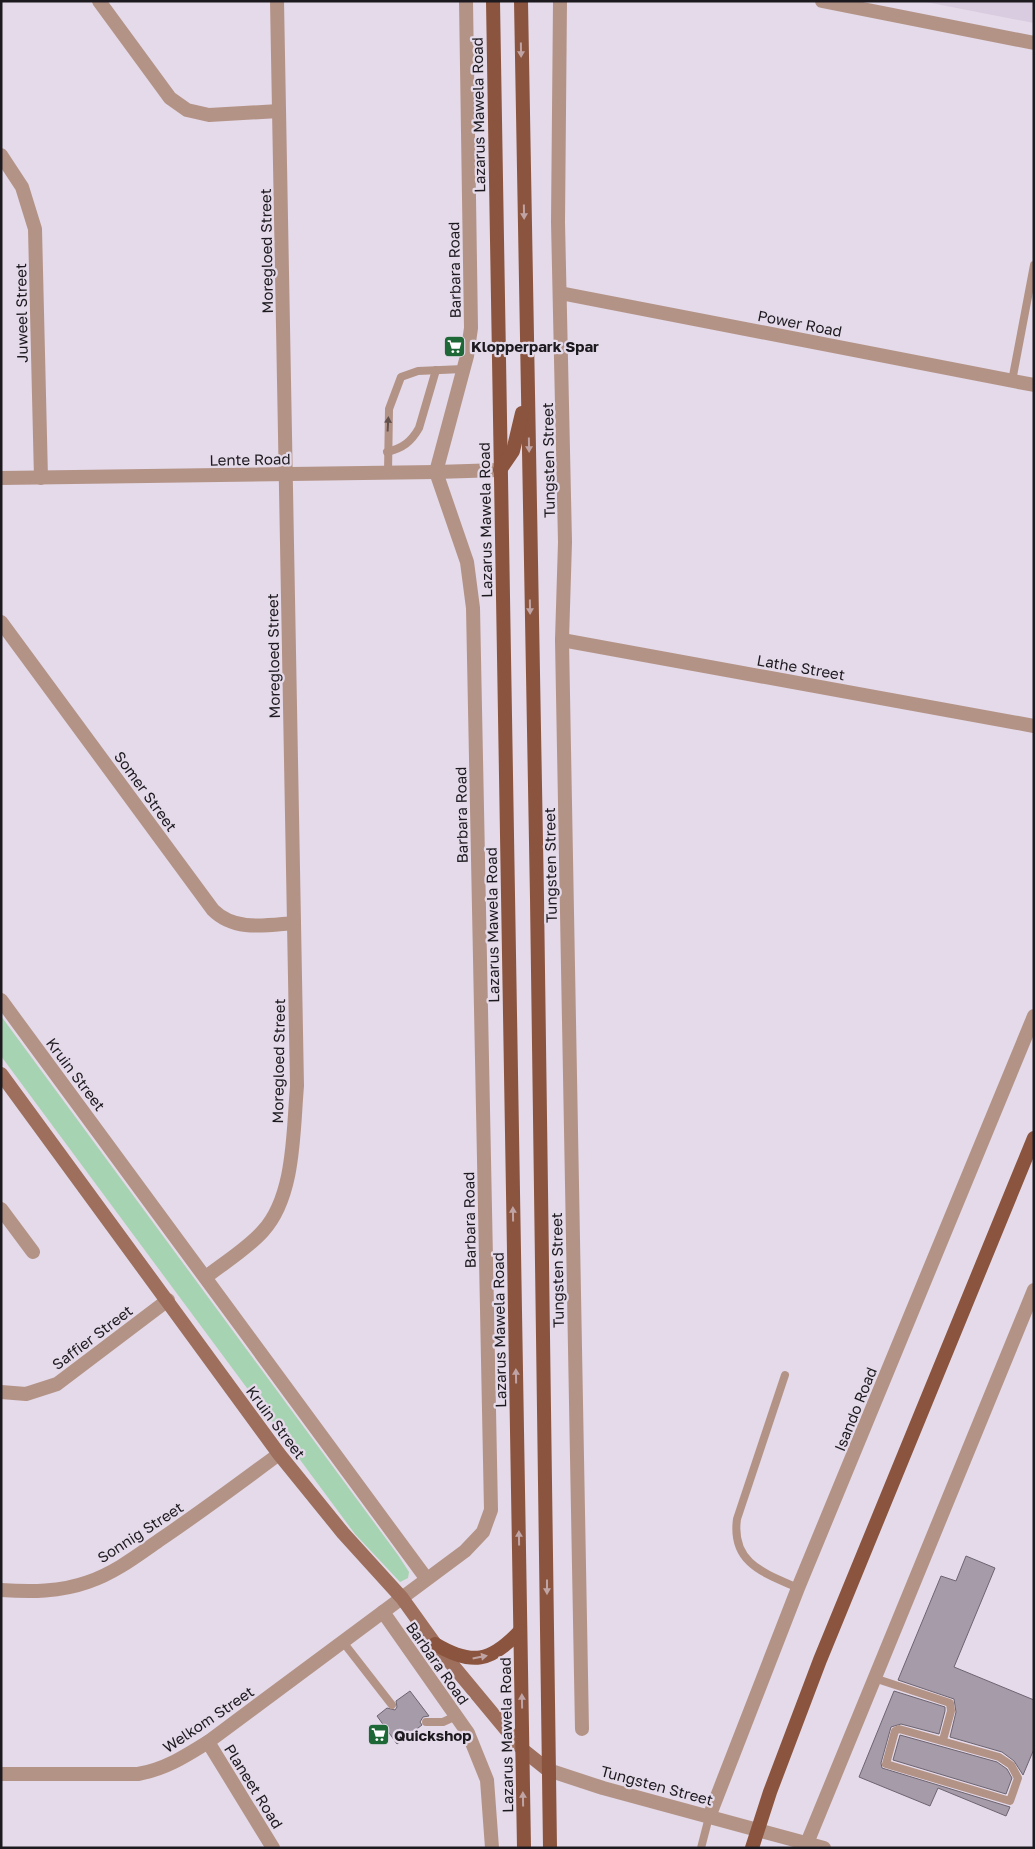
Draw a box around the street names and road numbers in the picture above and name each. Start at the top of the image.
street label: Lazarus Mawela Road [468,37,488,193]
street label: Moregloed Street [256,188,276,314]
street label: Barbara Road [444,221,464,319]
street label: Juweel Street [11,263,31,363]
street label: Power Road [756,306,844,340]
street label: Tungsten Street [538,402,558,518]
street label: Lazarus Mawela Road [475,442,495,598]
street label: Lente Road [209,449,291,469]
street label: Moregloed Street [263,593,283,719]
street label: Lathe Street [756,650,846,684]
street label: Somer Street [111,747,181,835]
street label: Barbara Road [451,766,471,864]
street label: Tungsten Street [540,807,560,923]
street label: Lazarus Mawela Road [482,847,502,1003]
street label: Moregloed Street [268,998,288,1124]
street label: Kruin Street [43,1034,109,1114]
street label: Barbara Road [459,1171,479,1269]
street label: Tungsten Street [547,1212,567,1328]
street label: Lazarus Mawela Road [489,1252,509,1408]
street label: Saffier Street [48,1301,136,1373]
street label: Isando Road [830,1364,880,1454]
street label: Kruin Street [243,1382,309,1462]
street label: Sonnig Street [94,1498,186,1566]
street label: Barbara Road [403,1618,473,1708]
street label: Lazarus Mawela Road [496,1657,516,1813]
street label: Welkom Street [159,1682,257,1756]
street label: Planeet Road [221,1740,287,1832]
street label: Tungsten Street [599,1761,715,1809]

